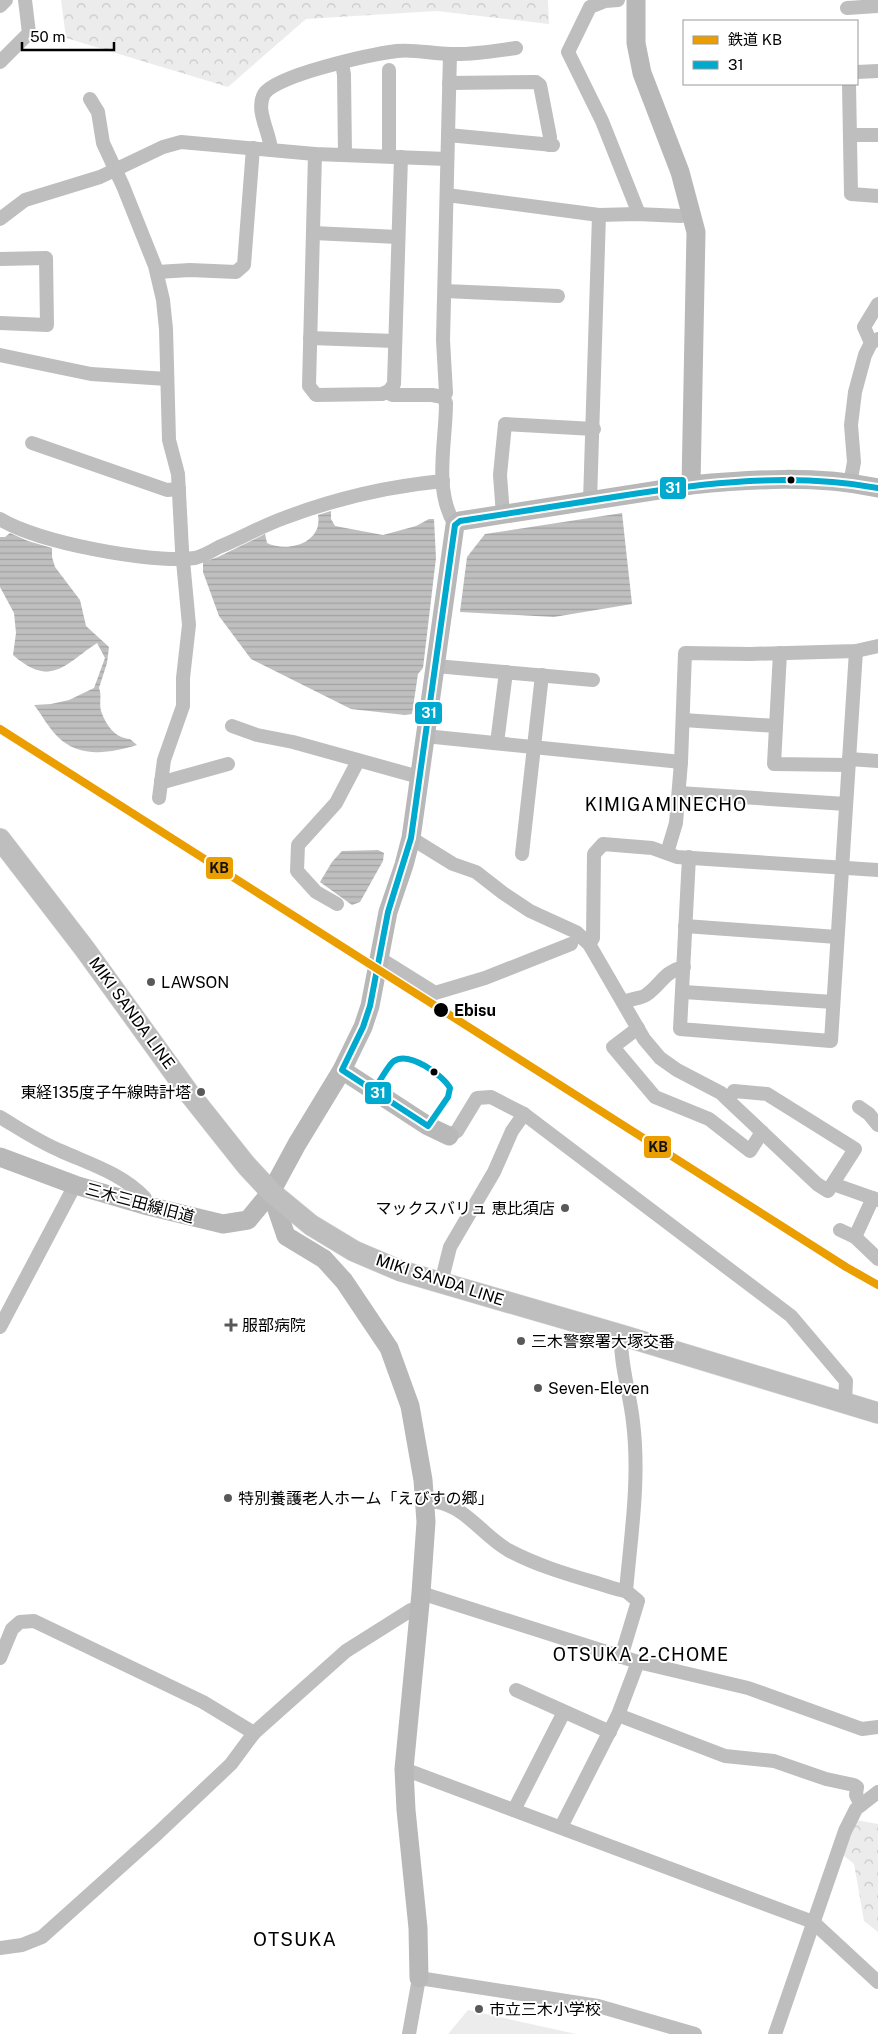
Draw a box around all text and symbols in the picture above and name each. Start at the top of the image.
scale bar [22,20,115,52]
legend [683,20,858,85]
text: 50 m [30,28,65,45]
text: 鉄道 KB [728,31,782,48]
text: 31 [728,56,744,73]
unlabelled marker [786,475,796,485]
line badge: 31 [659,476,687,500]
text: 31 [665,480,681,496]
line badge: 31 [414,701,443,725]
text: 31 [421,705,437,721]
district label: KIMIGAMINECHO [585,794,747,815]
line badge: KB [205,856,234,880]
text: KB [209,860,229,876]
street label: MIKI SANDA LINE [85,953,179,1073]
place label: LAWSON [161,973,229,992]
marker: LAWSON [145,976,157,988]
marker: Ebisu [432,1001,450,1019]
place label: Ebisu [454,1001,496,1020]
unlabelled marker [429,1067,439,1077]
line badge: 31 [364,1081,392,1105]
place label: 東経135度子午線時計塔 [20,1083,191,1102]
text: 31 [370,1085,386,1101]
marker: 東経135度子午線時計塔 [195,1086,207,1098]
line badge: KB [643,1135,672,1159]
text: KB [648,1139,668,1155]
street label: 三木三田線旧道 [83,1179,197,1227]
place label: マックスバリュ 恵比須店 [376,1199,555,1218]
marker: マックスバリュ 恵比須店 [559,1202,571,1214]
street label: MIKI SANDA LINE [374,1250,506,1310]
place label: 服部病院 [242,1316,306,1335]
marker: 服部病院 [224,1318,238,1332]
place label: 三木警察署大塚交番 [531,1332,675,1351]
marker: 三木警察署大塚交番 [515,1335,527,1347]
place label: Seven-Eleven [548,1379,649,1398]
marker: Seven-Eleven [532,1382,544,1394]
place label: 特別養護老人ホーム「えびすの郷」 [238,1489,494,1508]
marker: 特別養護老人ホーム「えびすの郷」 [222,1492,234,1504]
district label: OTSUKA 2-CHOME [553,1644,729,1665]
district label: OTSUKA [253,1928,337,1950]
place label: 市立三木小学校 [489,2000,601,2019]
marker: 市立三木小学校 [473,2003,485,2015]

